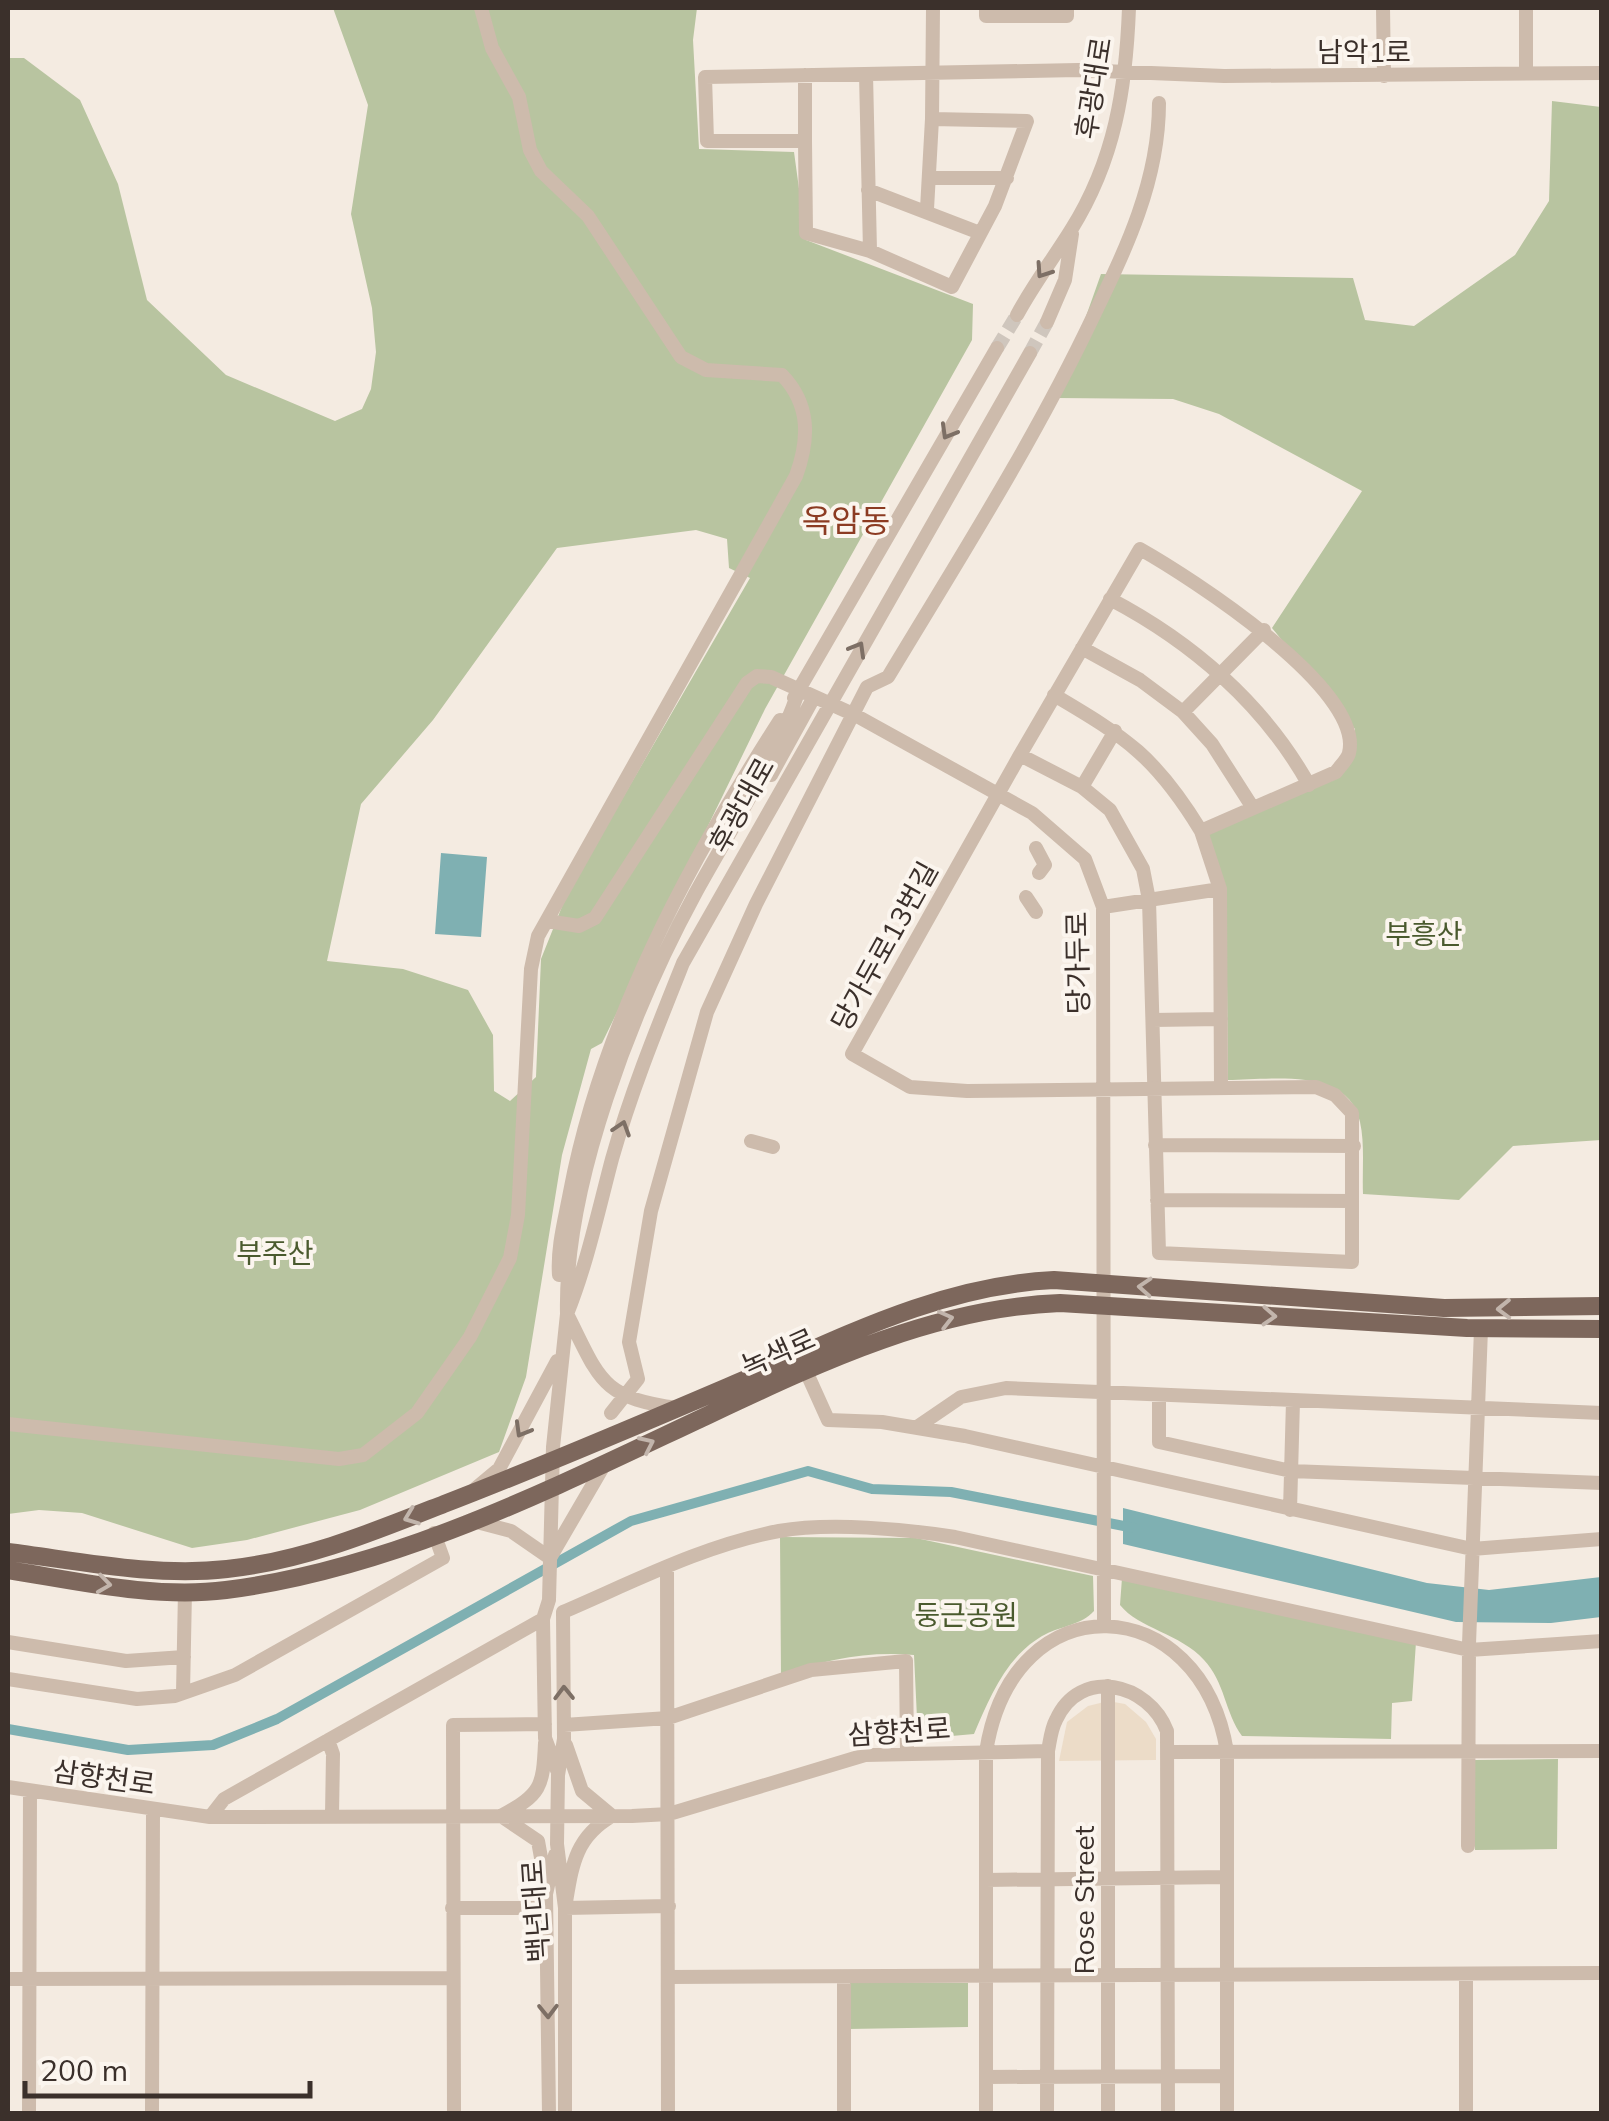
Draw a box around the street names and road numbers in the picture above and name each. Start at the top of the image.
street label: 후광대로 [1068,34,1118,142]
street label: 남악1로 [1317,34,1411,69]
street label: 후광대로 [701,751,781,859]
street label: 당가두로13번길 [823,855,945,1037]
street label: 당가두로 [1059,911,1095,1015]
street label: 녹색로 [736,1320,820,1384]
street label: 삼향천로 [846,1710,952,1752]
street label: 삼향천로 [51,1752,157,1802]
street label: Rose Street [1066,1825,1101,1974]
street label: 백년대로 [514,1858,556,1964]

